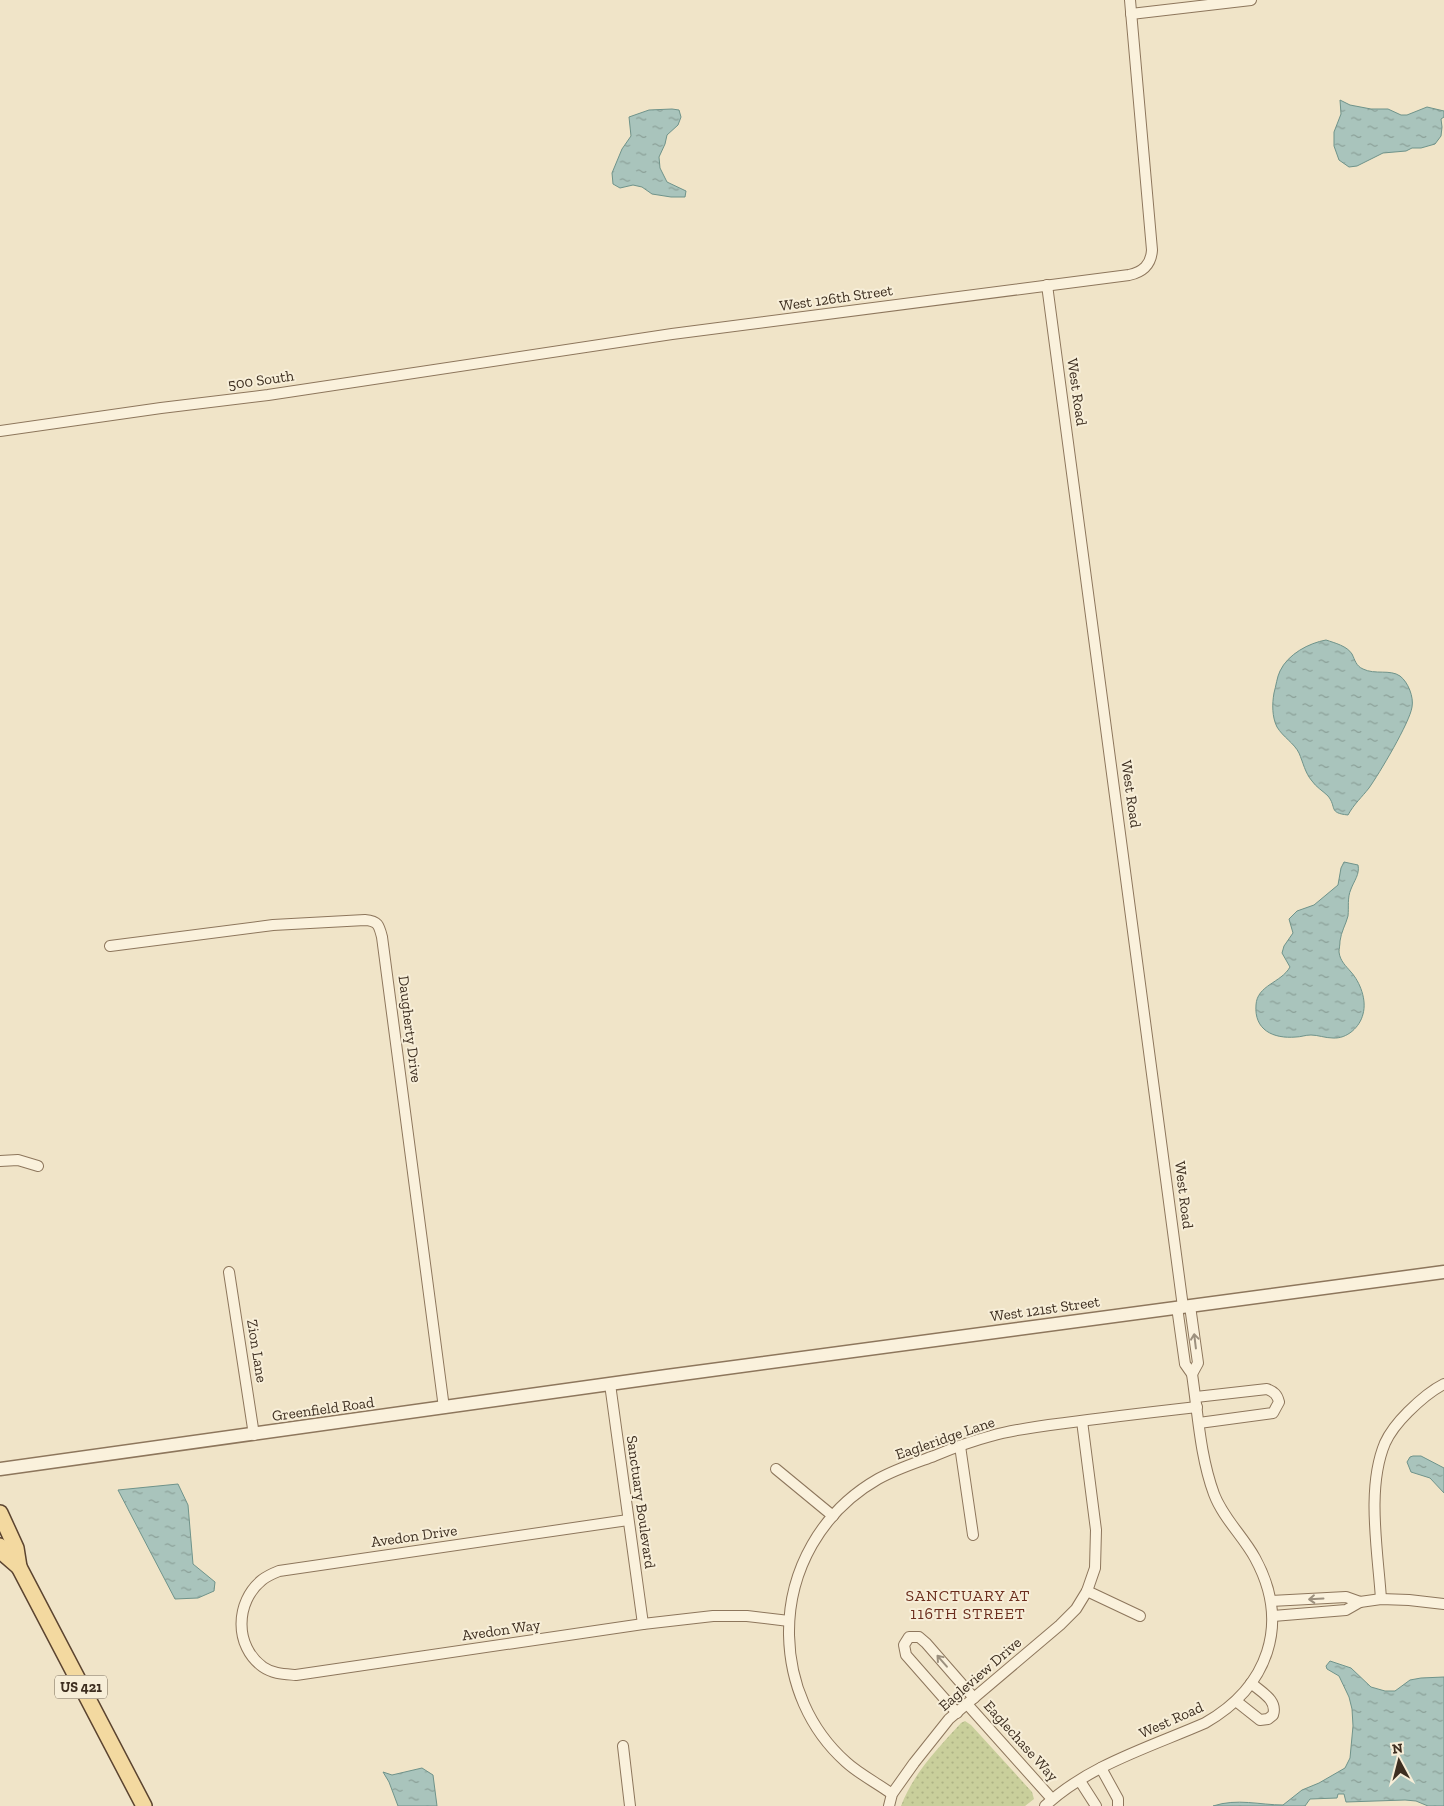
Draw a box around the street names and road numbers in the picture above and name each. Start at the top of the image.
street label: West 126th Street [778,281,894,315]
street label: West Road [1063,357,1091,428]
street label: 500 South [227,366,296,394]
street label: West Road [1117,759,1145,830]
street label: Daugherty Drive [395,974,425,1084]
street label: West Road [1171,1160,1197,1231]
street label: West 121st Street [989,1292,1101,1326]
street label: Zion Lane [243,1318,271,1384]
street label: Greenfield Road [271,1393,376,1425]
street label: Eagleridge Lane [893,1413,997,1463]
street label: Sanctuary Boulevard [623,1434,659,1571]
street label: Avedon Drive [370,1521,458,1551]
street label: Avedon Way [461,1616,542,1644]
street label: Eagleview Drive [935,1633,1025,1715]
road number: US 421 [55,1675,107,1698]
street label: Eaglechase Way [980,1697,1062,1785]
street label: West Road [1136,1698,1206,1742]

